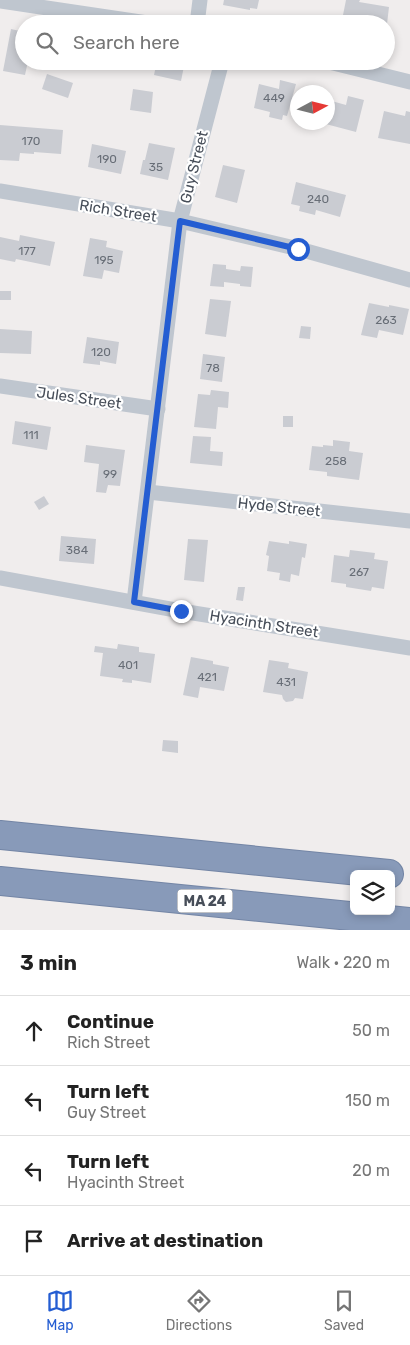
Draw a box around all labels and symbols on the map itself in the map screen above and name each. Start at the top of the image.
north arrow [290,85,335,130]
house number: 449 [263,91,285,105]
street label: Guy Street [176,129,212,205]
house number: 170 [22,134,40,148]
house number: 190 [97,152,117,166]
house number: 35 [149,160,163,174]
house number: 240 [307,192,329,206]
street label: Rich Street [78,196,158,226]
route start [287,238,310,261]
house number: 177 [18,244,36,258]
house number: 195 [94,253,114,267]
house number: 263 [375,313,397,327]
house number: 120 [91,345,111,359]
house number: 78 [206,361,220,375]
street label: Jules Street [36,383,123,413]
house number: 111 [23,428,39,442]
house number: 258 [325,454,347,468]
house number: 99 [103,467,117,481]
street label: Hyde Street [237,494,321,520]
house number: 384 [66,543,89,557]
house number: 267 [349,565,369,579]
route end [170,600,193,623]
street label: Hyacinth Street [208,607,320,642]
house number: 401 [118,658,138,672]
house number: 421 [197,670,217,684]
house number: 431 [276,675,296,689]
road number: MA 24 [178,889,232,912]

